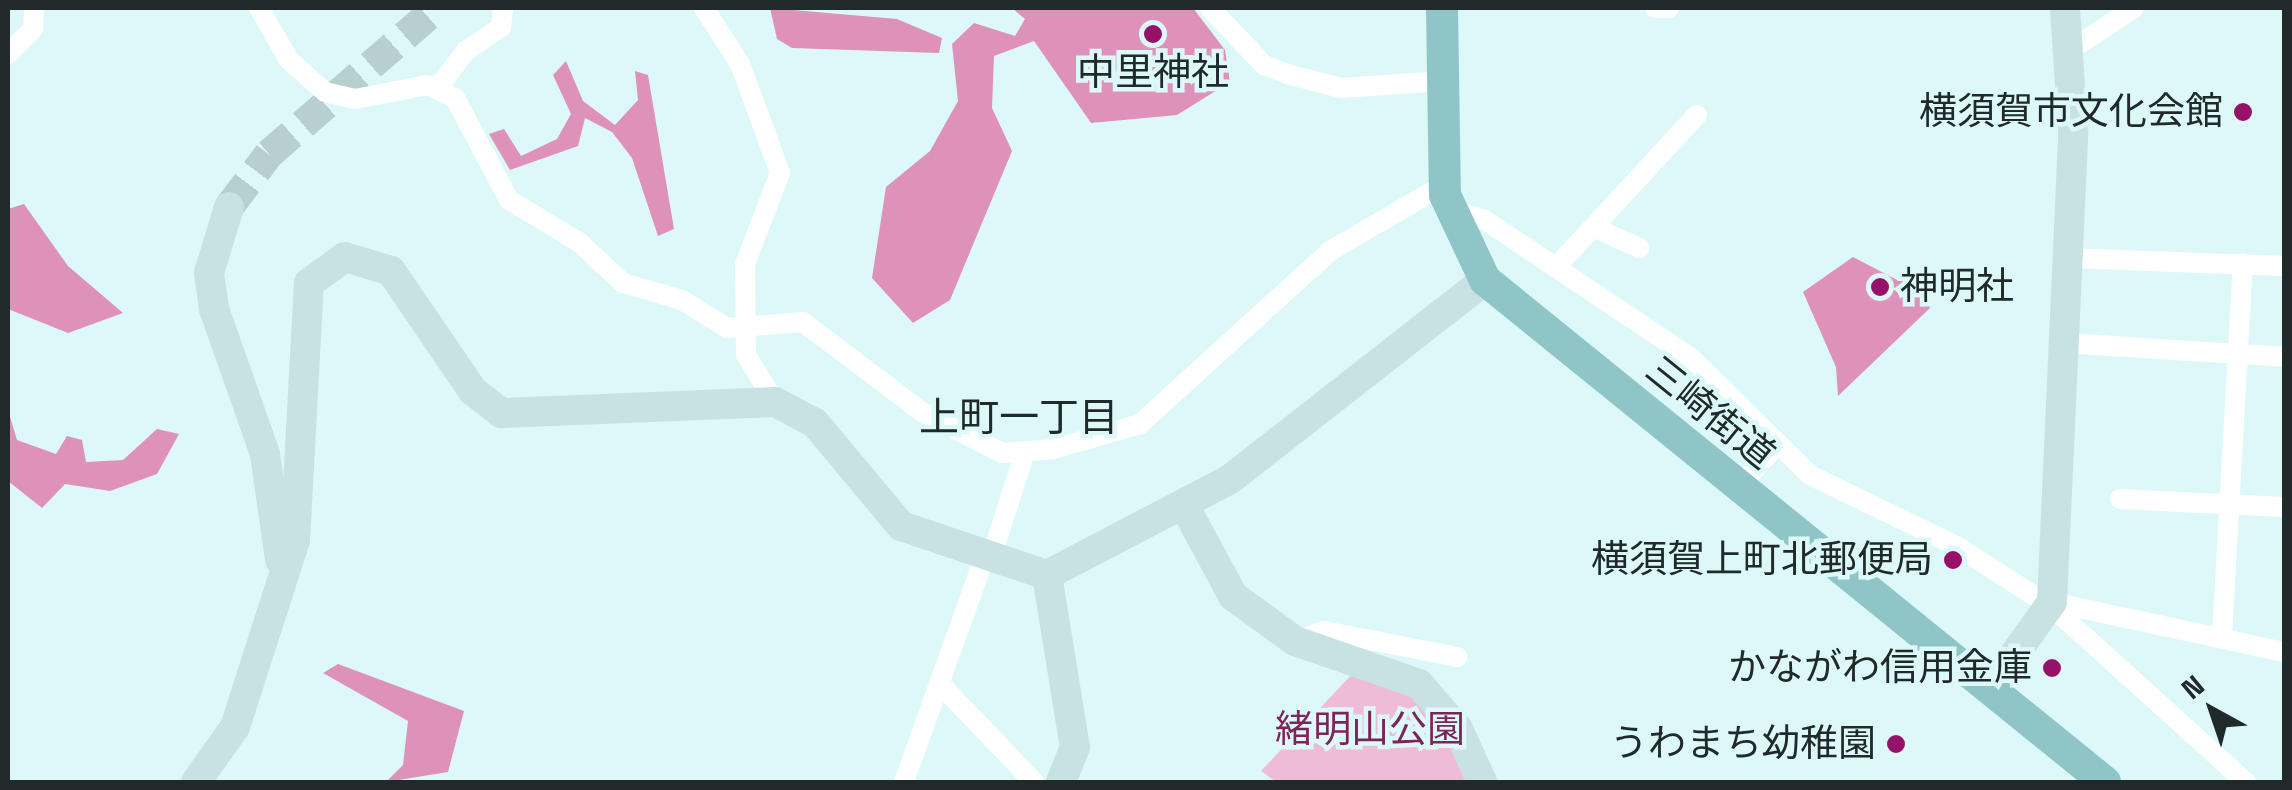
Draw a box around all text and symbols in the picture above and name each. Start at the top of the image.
marker: 中里神社 [1142,23,1164,45]
place label: 中里神社 [1077,50,1229,96]
place label: 横須賀市文化会館 [1919,89,2223,135]
marker: 横須賀市文化会館 [2232,101,2254,123]
place label: 神明社 [1900,264,2014,310]
marker: 神明社 [1869,276,1891,298]
street label: 三崎街道 [1637,347,1783,479]
district label: 上町一丁目 [919,394,1119,442]
place label: 横須賀上町北郵便局 [1591,537,1933,583]
marker: 横須賀上町北郵便局 [1942,549,1964,571]
place label: かながわ信用金庫 [1728,645,2032,691]
marker: かながわ信用金庫 [2041,657,2063,679]
north arrow [2162,660,2262,760]
text: N [2174,667,2211,707]
park label: 緒明山公園 [1275,707,1465,753]
place label: うわまち幼稚園 [1610,721,1876,767]
marker: うわまち幼稚園 [1885,733,1907,755]

